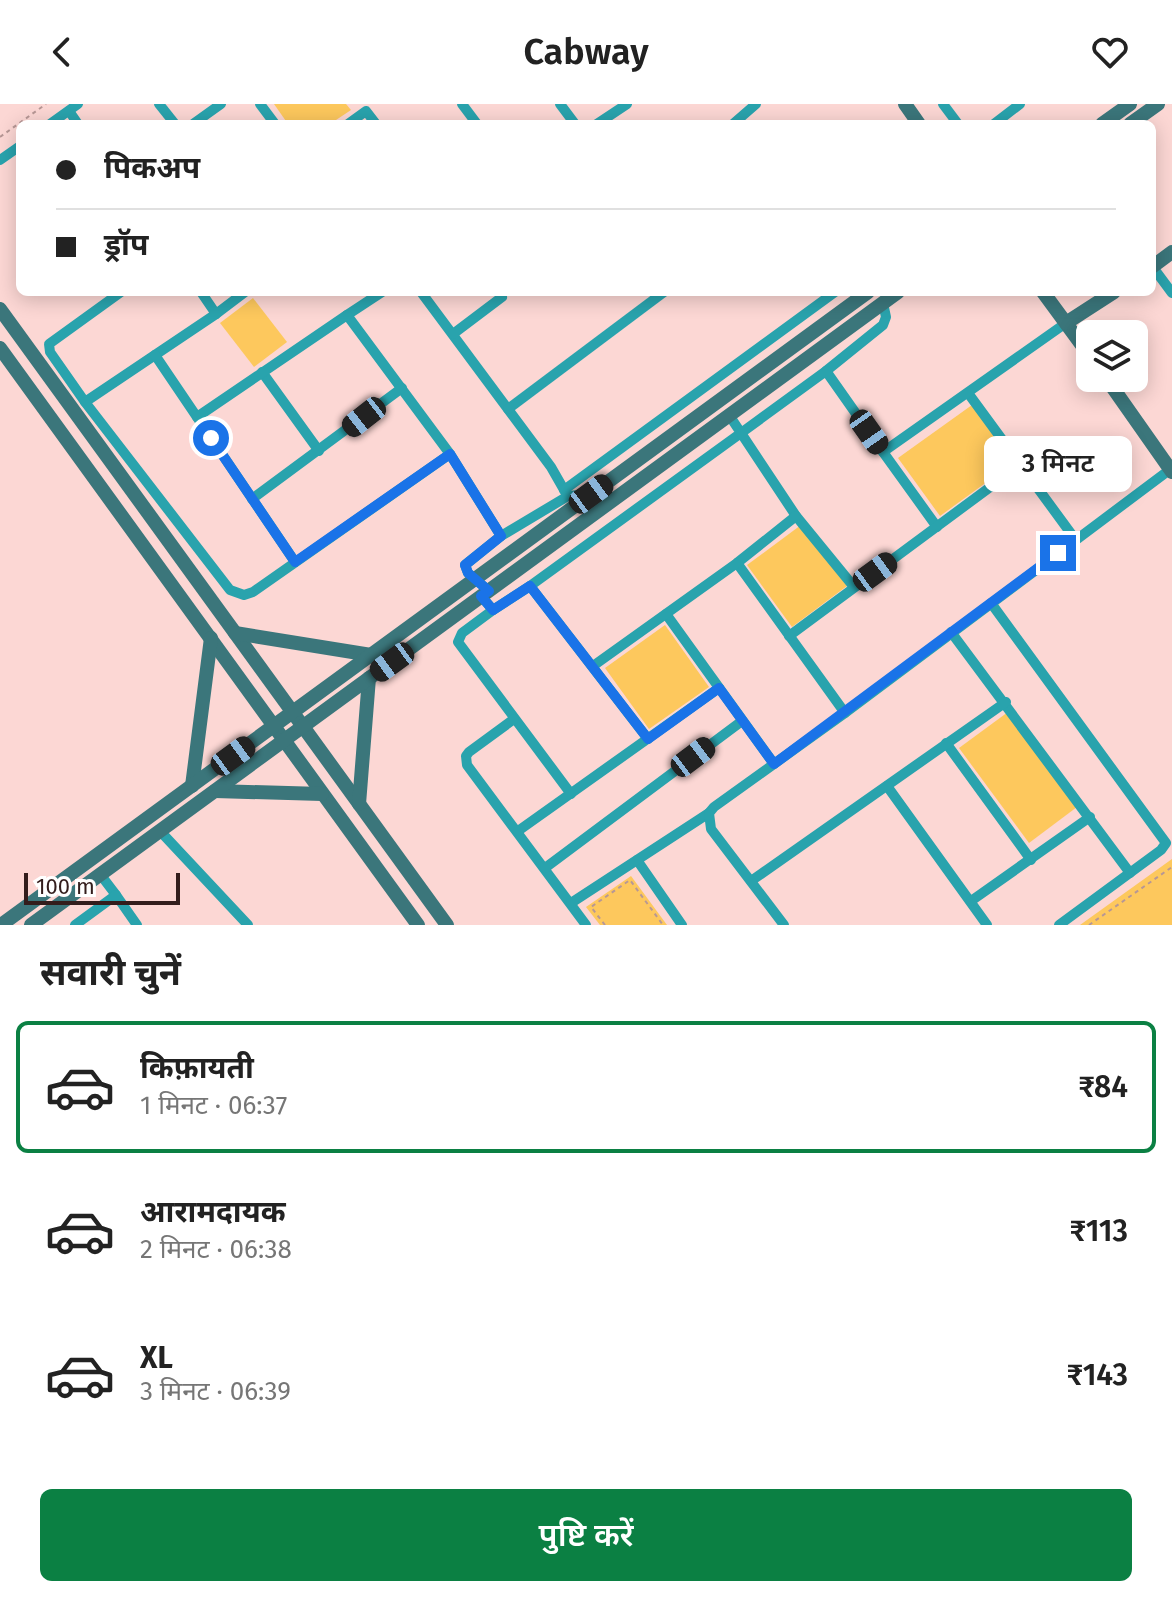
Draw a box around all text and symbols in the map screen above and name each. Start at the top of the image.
icon: back [40,30,84,74]
text: Cabway [523,30,649,74]
icon: heart [1088,30,1132,74]
text: पिकअप [104,150,200,186]
text: ड्रॉप [104,227,148,263]
map controls [1076,320,1148,392]
button: layers [1076,320,1148,392]
car [338,393,390,441]
car [845,405,893,459]
route start [193,420,229,456]
callout: 3 मिनट [984,437,1132,493]
text: 3 मिनट [1022,448,1094,479]
car [565,470,617,518]
route end [1040,535,1076,571]
car [849,548,901,596]
car [366,638,418,686]
car [207,732,259,780]
car [667,733,719,781]
scale bar [24,869,180,905]
text: 100 m [36,873,95,900]
text: सवारी चुनें [40,951,181,995]
text: किफ़ायती [140,1050,254,1086]
icon: car [44,1051,116,1123]
text: ₹84 [1078,1069,1128,1105]
text: 1 मिनट · 06:37 [140,1090,287,1121]
text: आरामदायक [140,1194,286,1230]
icon: car [44,1195,116,1267]
text: ₹113 [1070,1213,1128,1249]
text: 2 मिनट · 06:38 [140,1234,292,1265]
icon: car [44,1339,116,1411]
text: XL [140,1340,173,1376]
text: ₹143 [1066,1357,1128,1393]
text: 3 मिनट · 06:39 [140,1376,291,1407]
button: पुष्टि करें [40,1489,1132,1581]

